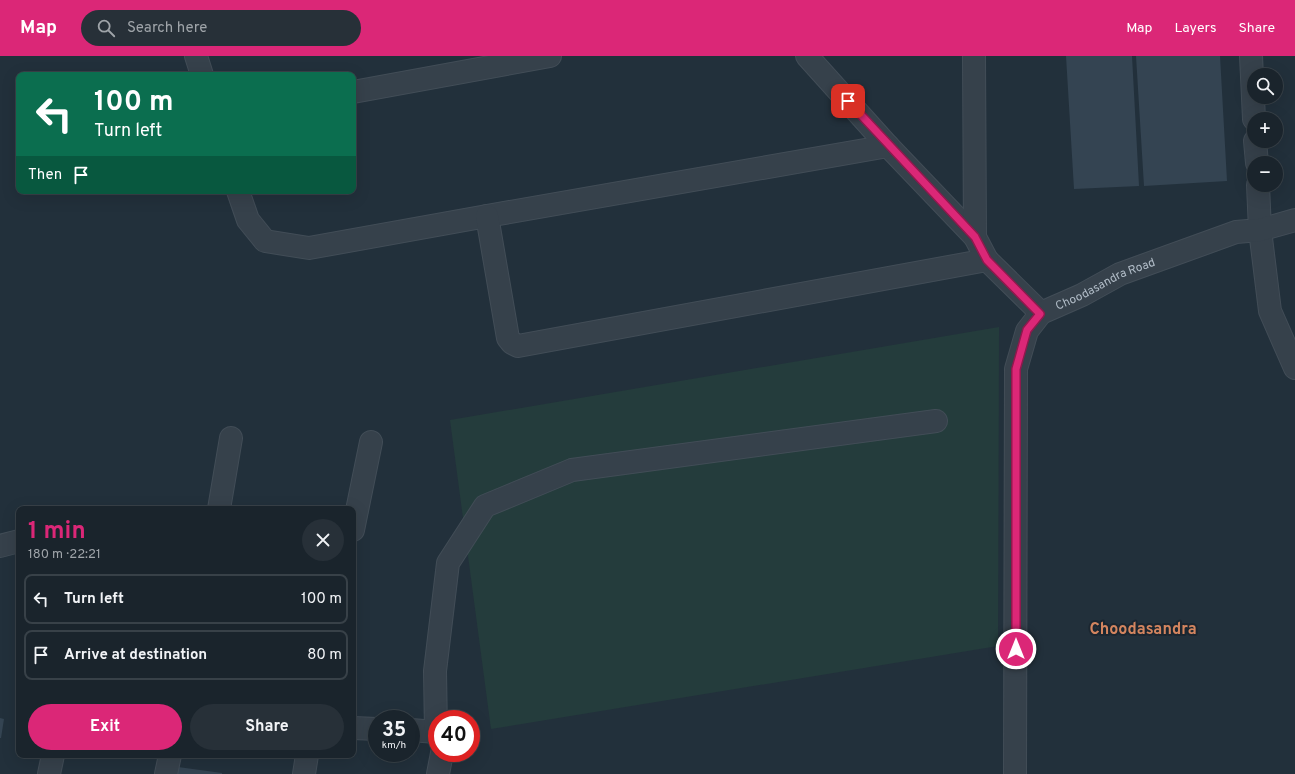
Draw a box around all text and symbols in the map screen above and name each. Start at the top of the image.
search box [81,10,361,46]
text: Map [20,16,57,40]
icon: search [95,17,117,39]
text: Search here [127,19,207,38]
text: Map [1126,20,1152,37]
text: Layers [1174,20,1216,37]
text: Share [1238,20,1275,37]
map controls [1247,68,1283,192]
button: search [1247,68,1283,104]
pin [831,84,865,118]
text: 100 m [94,85,174,121]
icon: left [28,88,80,140]
icon: arrive [837,90,859,112]
button: + [1247,112,1283,148]
text: Turn left [94,120,162,143]
button: − [1247,156,1283,192]
icon: arrive [70,164,92,186]
text: Then [28,166,62,185]
street label: Choodasandra Road [1053,255,1158,315]
text: 1 min [28,517,86,547]
button: close [302,519,344,561]
text: 180 m · 22:21 [28,547,101,563]
icon: left [30,588,52,610]
text: Turn left [64,590,124,609]
text: 100 m [301,590,342,609]
district label: Choodasandra [1089,620,1197,640]
position arrow [995,628,1037,670]
icon: arrive [30,644,52,666]
text: Arrive at destination [64,646,207,665]
text: 80 m [307,646,342,665]
button: Exit [28,704,182,750]
button: Share [190,704,344,750]
speed limit sign: 40 [428,710,480,762]
text: 35 [382,718,406,744]
text: km/h [382,739,406,752]

